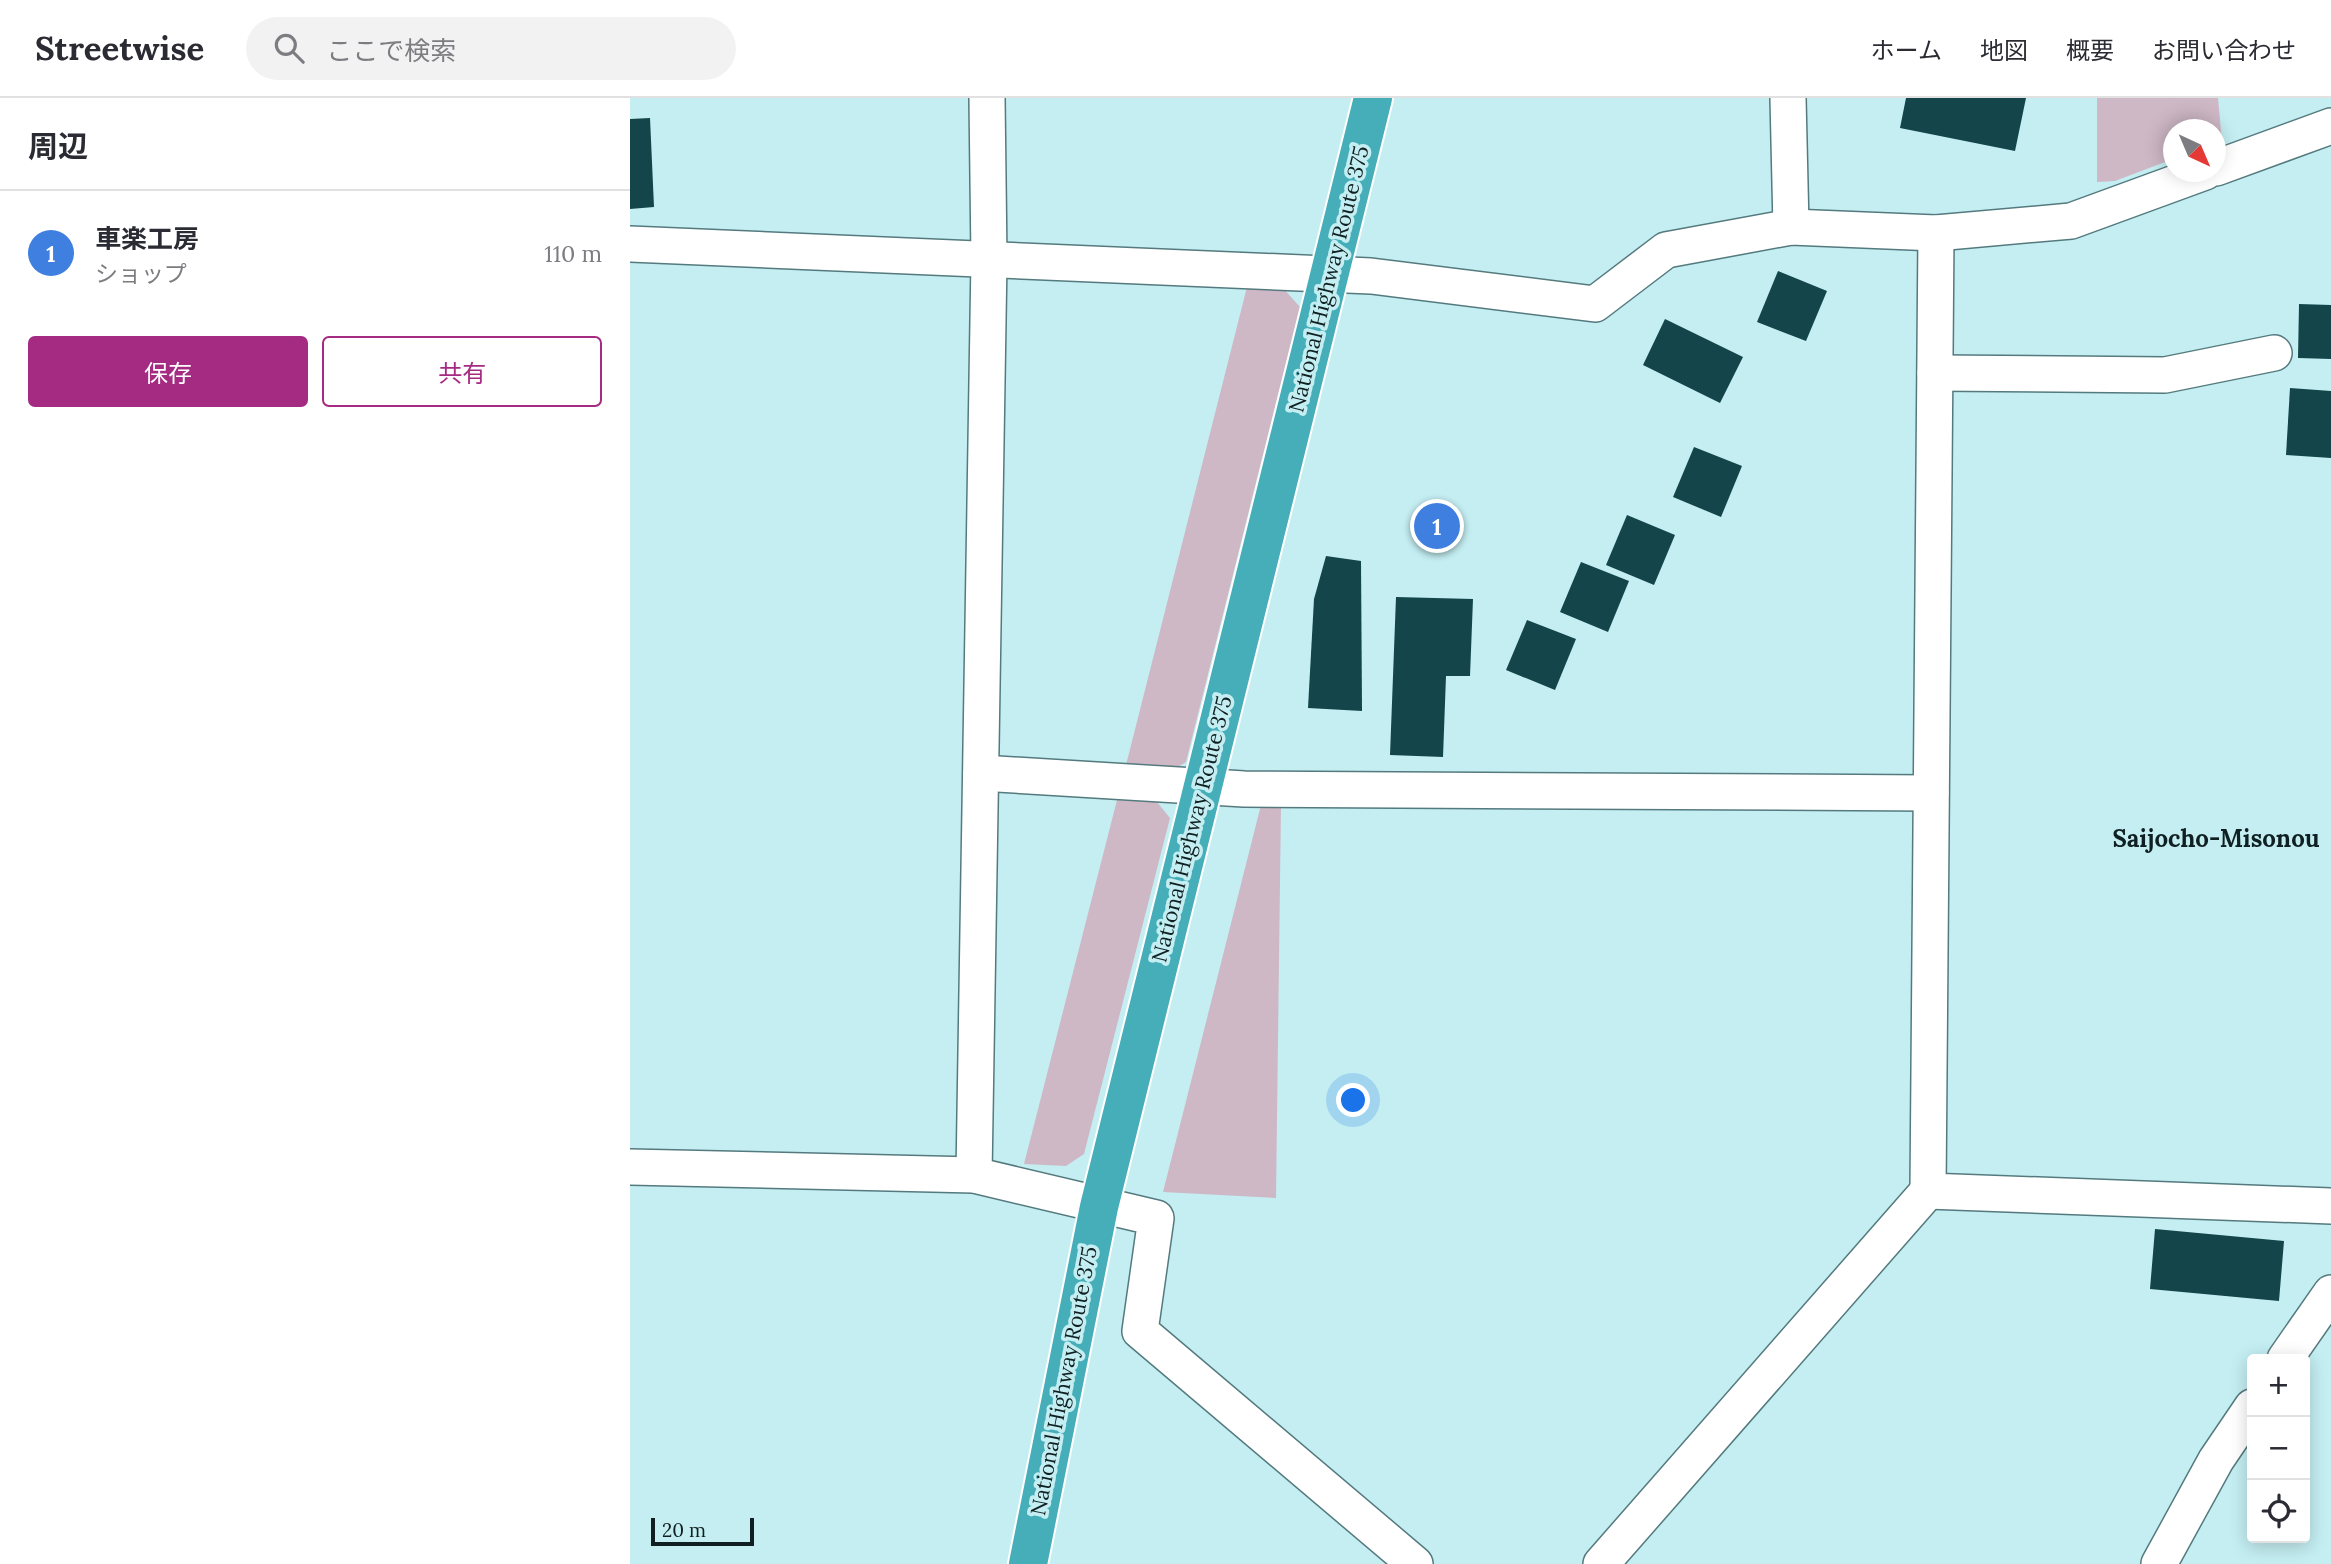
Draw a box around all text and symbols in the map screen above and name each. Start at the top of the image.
search box [246,17,736,80]
text: Streetwise [35,27,204,69]
icon: search [270,29,308,67]
text: ここで検索 [326,34,456,67]
text: ホーム [1871,35,1942,66]
text: 地図 [1980,35,2028,66]
text: 概要 [2066,35,2114,66]
text: お問い合わせ [2152,35,2296,66]
north arrow [2163,119,2226,182]
text: 周辺 [28,127,88,165]
street label: National Highway Route 375 [1282,143,1375,415]
text: 車楽工房 [95,222,199,255]
text: 1 [46,239,56,268]
text: 110 m [544,239,602,268]
text: ショップ [95,259,187,288]
button: 保存 [28,336,308,407]
button: 共有 [322,336,602,407]
pin: 1 [1414,500,1460,552]
street label: National Highway Route 375 [1145,693,1238,965]
district label: Saijocho-Misonou [2112,823,2320,854]
your location [1336,1083,1370,1117]
street label: National Highway Route 375 [1024,1244,1103,1518]
map controls [2247,1354,2310,1543]
button: + [2247,1354,2310,1417]
button: − [2247,1417,2310,1480]
button: locate [2247,1480,2310,1543]
scale bar [651,1515,754,1547]
text: 20 m [662,1518,706,1542]

